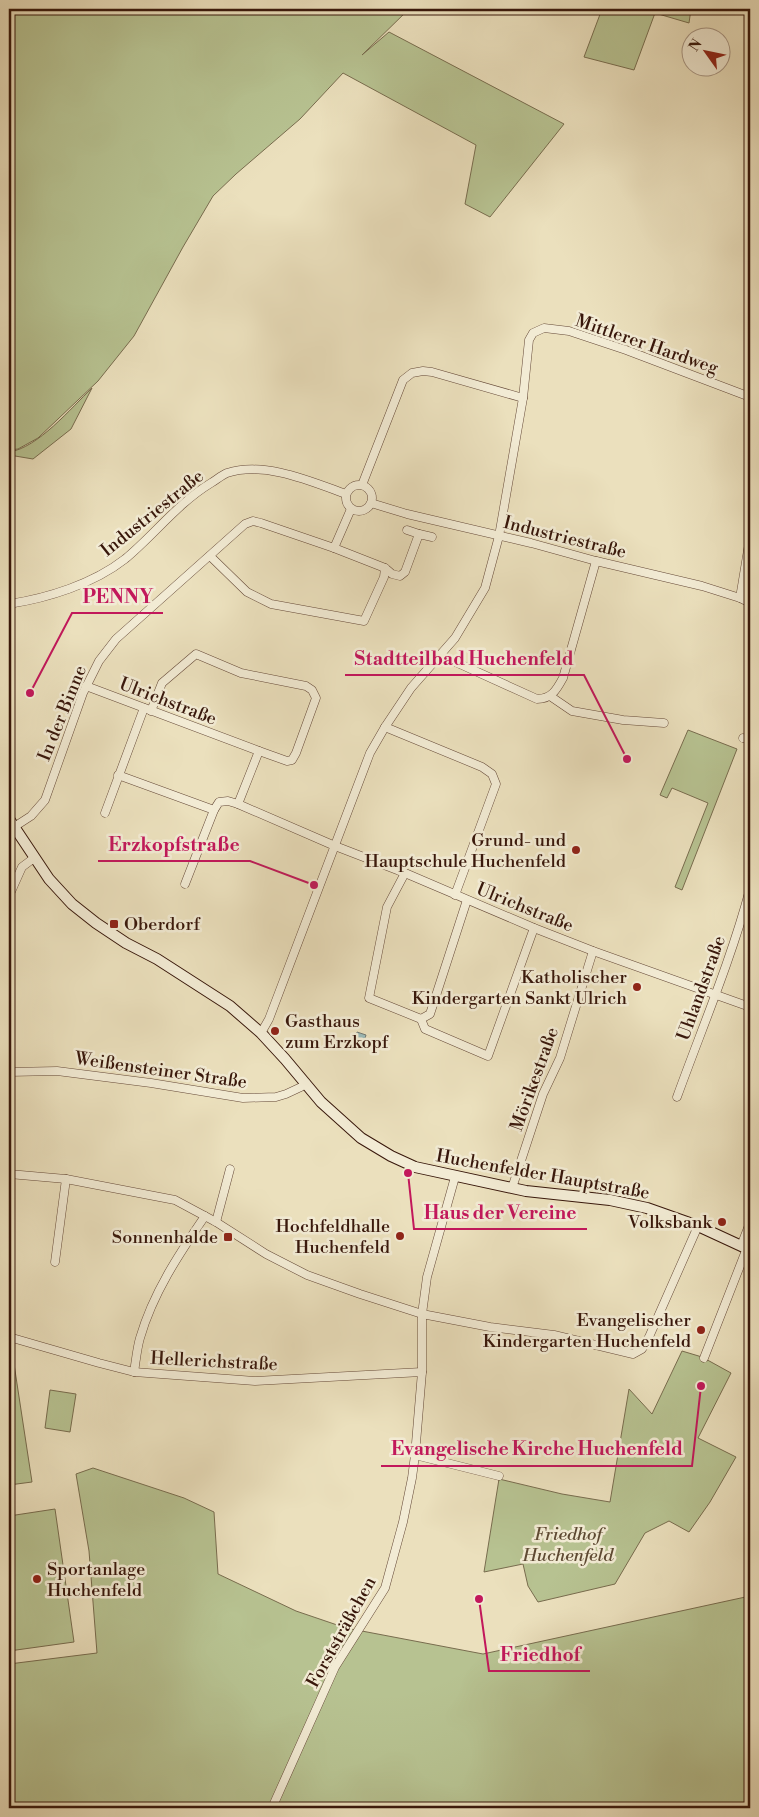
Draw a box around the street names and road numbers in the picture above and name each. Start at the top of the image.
street label: Mittlerer Hardweg [572,309,722,380]
street label: Industriestraße [96,465,209,562]
street label: Industriestraße [501,511,629,564]
street label: In der Binne [33,662,92,764]
street label: Ulrichstraße [116,672,220,731]
street label: Ulrichstraße [473,878,577,937]
street label: Uhlandstraße [672,933,731,1044]
street label: Mörikestraße [505,1024,564,1134]
street label: Weißensteiner Straße [72,1047,248,1094]
street label: Huchenfelder Hauptstraße [434,1144,652,1205]
street label: Hellerichstraße [150,1347,278,1376]
street label: Forststräßchen [301,1572,382,1692]

